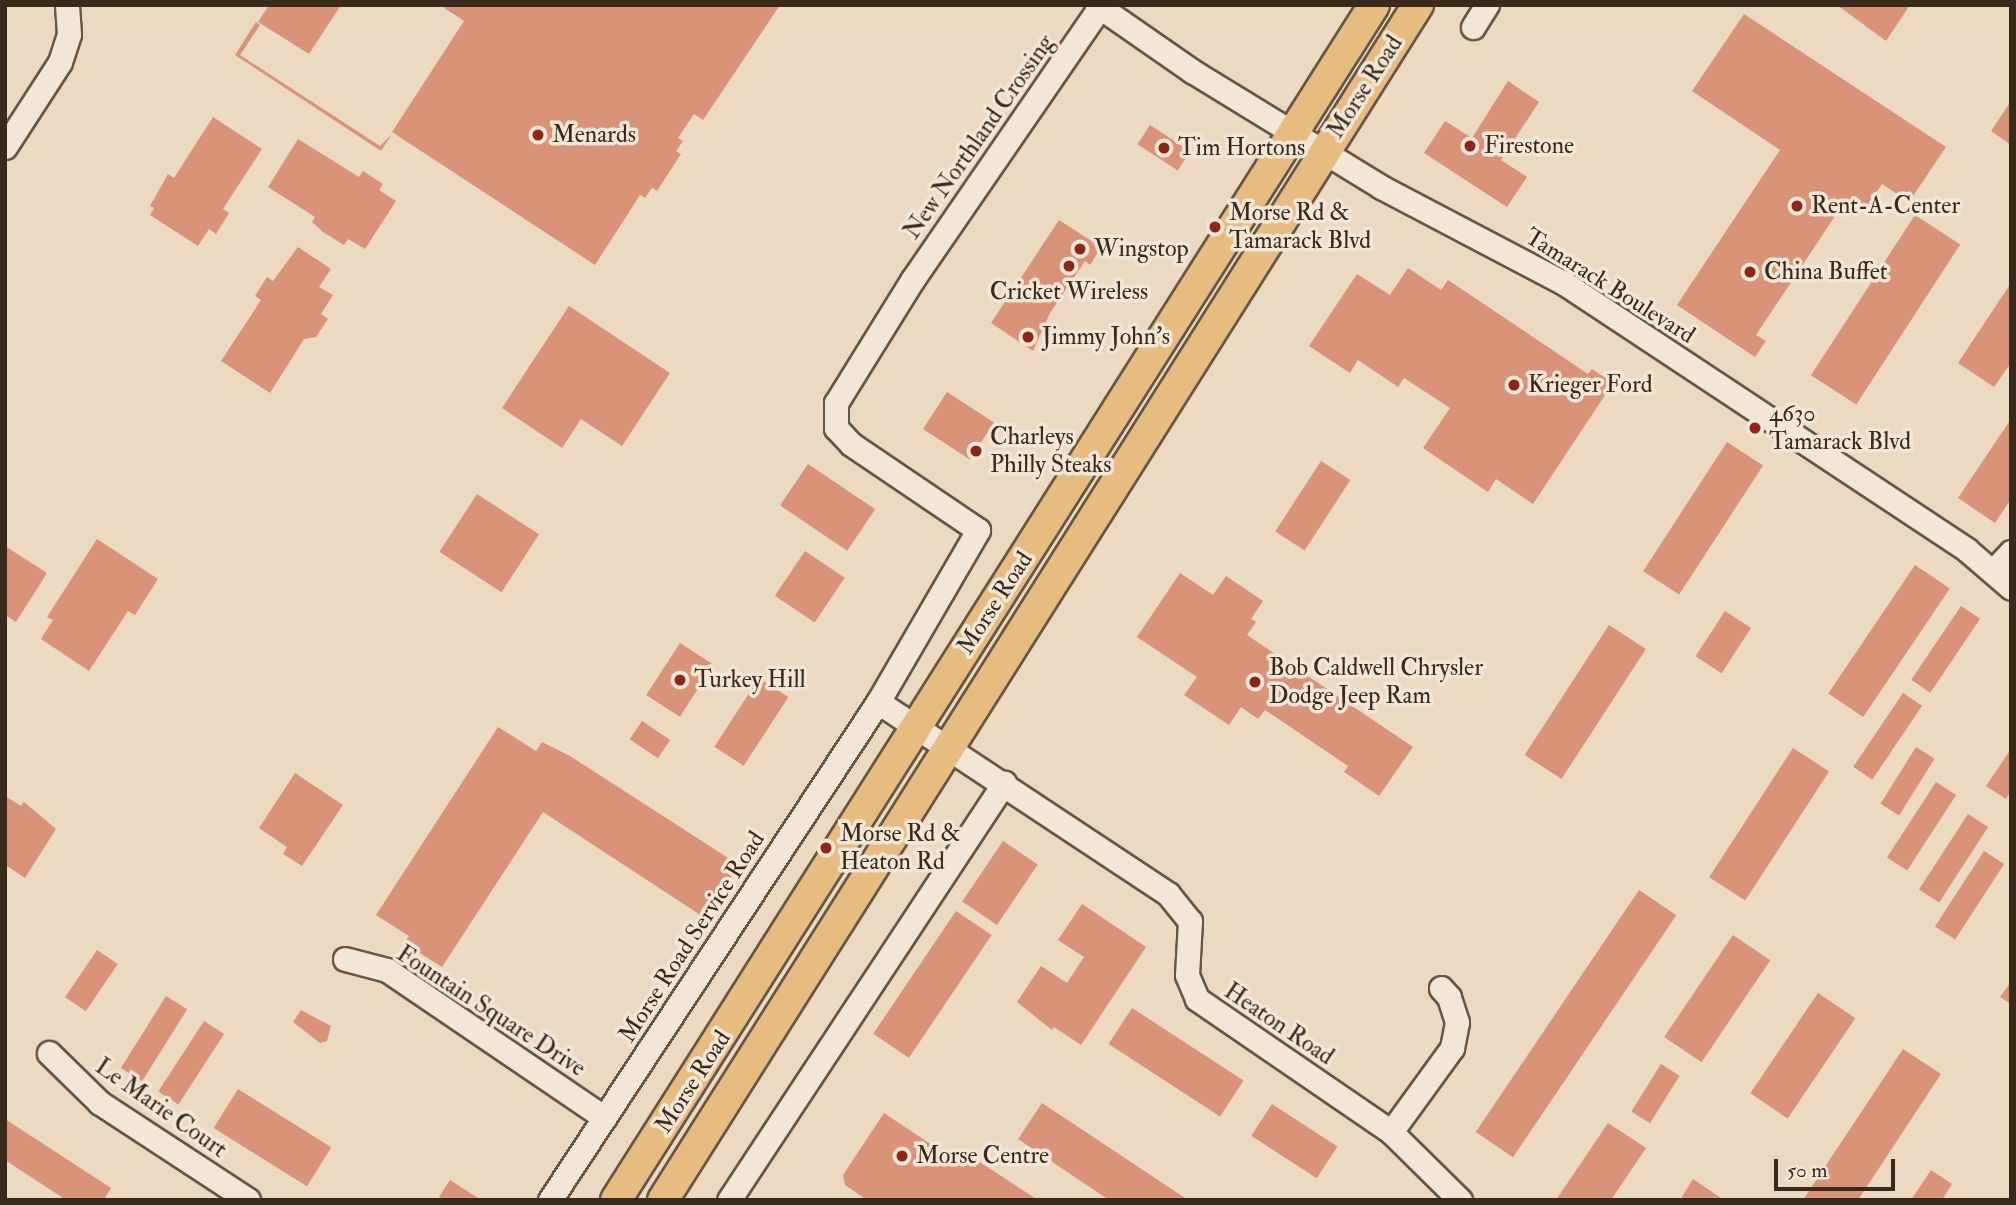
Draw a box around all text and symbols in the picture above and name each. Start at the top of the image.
street label: New Northland Crossing [898,29,1060,245]
street label: Morse Road [1321,30,1409,144]
place label: Menards [552,121,636,149]
marker: Menards [530,127,546,143]
place label: Firestone [1484,132,1574,160]
place label: Tim Hortons [1178,134,1305,162]
marker: Firestone [1462,138,1478,154]
marker: Tim Hortons [1156,140,1172,156]
place label: Rent-A-Center [1811,192,1960,220]
marker: Rent-A-Center [1789,198,1805,214]
place label: Morse Rd & Tamarack Blvd [1229,199,1371,255]
marker: Morse Rd & Tamarack Blvd [1207,219,1223,235]
street label: Tamarack Boulevard [1520,222,1700,350]
place label: Wingstop [1094,235,1189,263]
marker: Wingstop [1072,241,1088,257]
marker: Cricket Wireless [1061,258,1077,274]
place label: China Buffet [1764,258,1888,286]
marker: China Buffet [1742,264,1758,280]
place label: Cricket Wireless [990,278,1148,306]
place label: Jimmy John's [1042,323,1170,351]
marker: Jimmy John's [1020,329,1036,345]
place label: Krieger Ford [1528,371,1652,399]
marker: Krieger Ford [1506,377,1522,393]
place label: 4630 Tamarack Blvd [1769,400,1911,456]
marker: 4630 Tamarack Blvd [1747,420,1763,436]
place label: Charleys Philly Steaks [990,423,1111,479]
marker: Charleys Philly Steaks [968,443,984,459]
street label: Morse Road [951,546,1039,660]
place label: Bob Caldwell Chrysler Dodge Jeep Ram [1269,654,1483,710]
place label: Turkey Hill [694,666,806,694]
marker: Turkey Hill [672,672,688,688]
marker: Bob Caldwell Chrysler Dodge Jeep Ram [1247,674,1263,690]
place label: Morse Rd & Heaton Rd [840,820,960,876]
street label: Morse Road Service Road [613,826,771,1048]
marker: Morse Rd & Heaton Rd [818,840,834,856]
street label: Fountain Square Drive [391,939,591,1083]
street label: Heaton Road [1219,977,1339,1071]
street label: Morse Road [649,1025,737,1139]
street label: Le Marie Court [90,1052,232,1164]
place label: Morse Centre [916,1142,1049,1170]
scale bar [1778,1146,1899,1190]
marker: Morse Centre [894,1148,910,1164]
text: 50 m [1787,1157,1828,1184]

